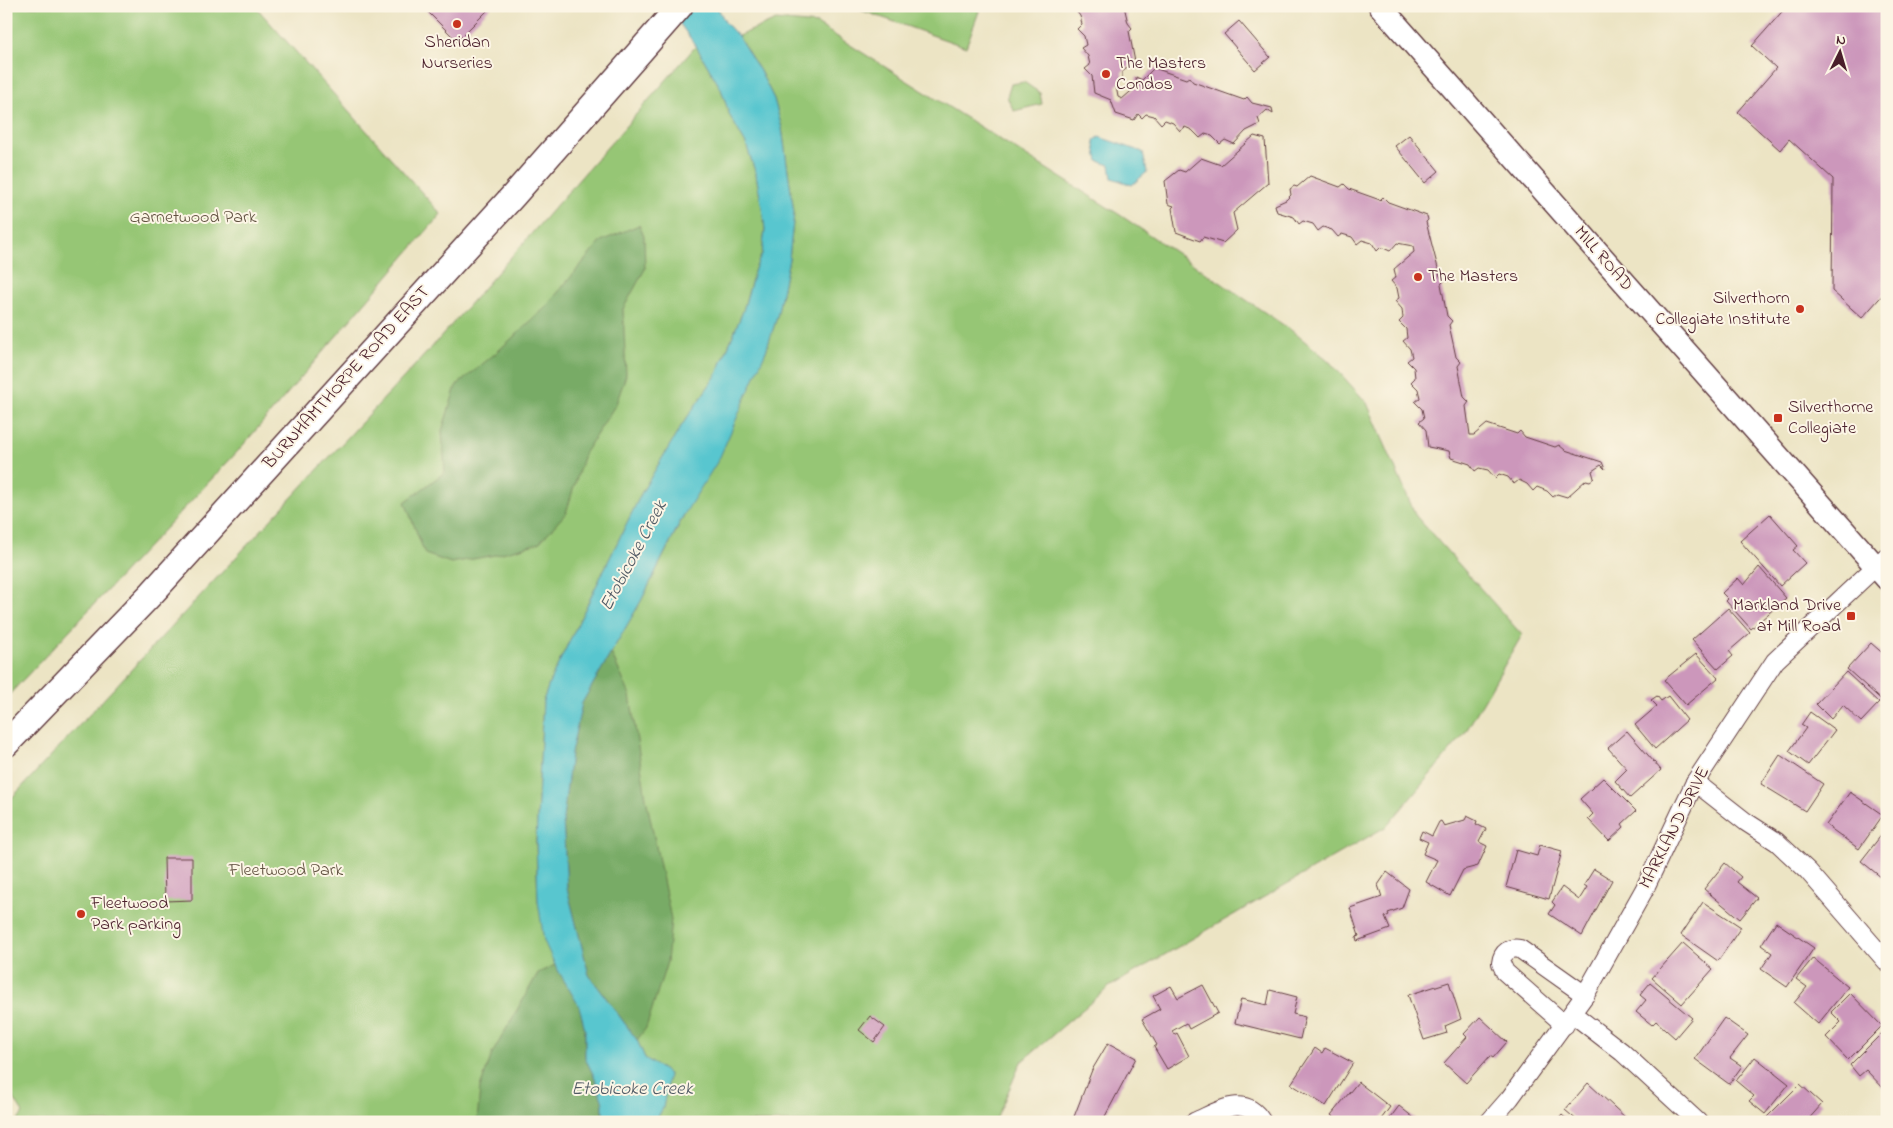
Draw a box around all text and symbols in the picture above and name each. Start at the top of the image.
marker: Sheridan Nurseries [451,18,463,30]
north arrow [1816,28,1866,78]
place label: Sheridan Nurseries [421,30,493,77]
text: N [1835,30,1847,51]
place label: The Masters Condos [1116,51,1206,98]
marker: The Masters Condos [1100,68,1112,80]
park label: Garnetwood Park [129,205,257,231]
street label: MILL ROAD [1567,221,1639,297]
place label: The Masters [1428,264,1518,290]
marker: The Masters [1412,271,1424,283]
street label: BURNHAMTHORPE ROAD EAST [257,281,437,476]
place label: Silverthorn Collegiate Institute [1656,286,1791,334]
marker: Silverthorn Collegiate Institute [1794,303,1806,315]
place label: Silverthorne Collegiate [1788,395,1874,443]
marker: Silverthorne Collegiate [1772,412,1784,424]
water label: Etobicoke Creek [594,495,675,616]
place label: Markland Drive at Mill Road [1733,593,1842,640]
marker: Markland Drive at Mill Road [1845,610,1857,622]
street label: MARKLAND DRIVE [1633,762,1717,894]
park label: Fleetwood Park [228,858,343,884]
place label: Fleetwood Park parking [90,891,181,939]
marker: Fleetwood Park parking [75,908,87,920]
water label: Etobicoke Creek [571,1076,693,1103]

